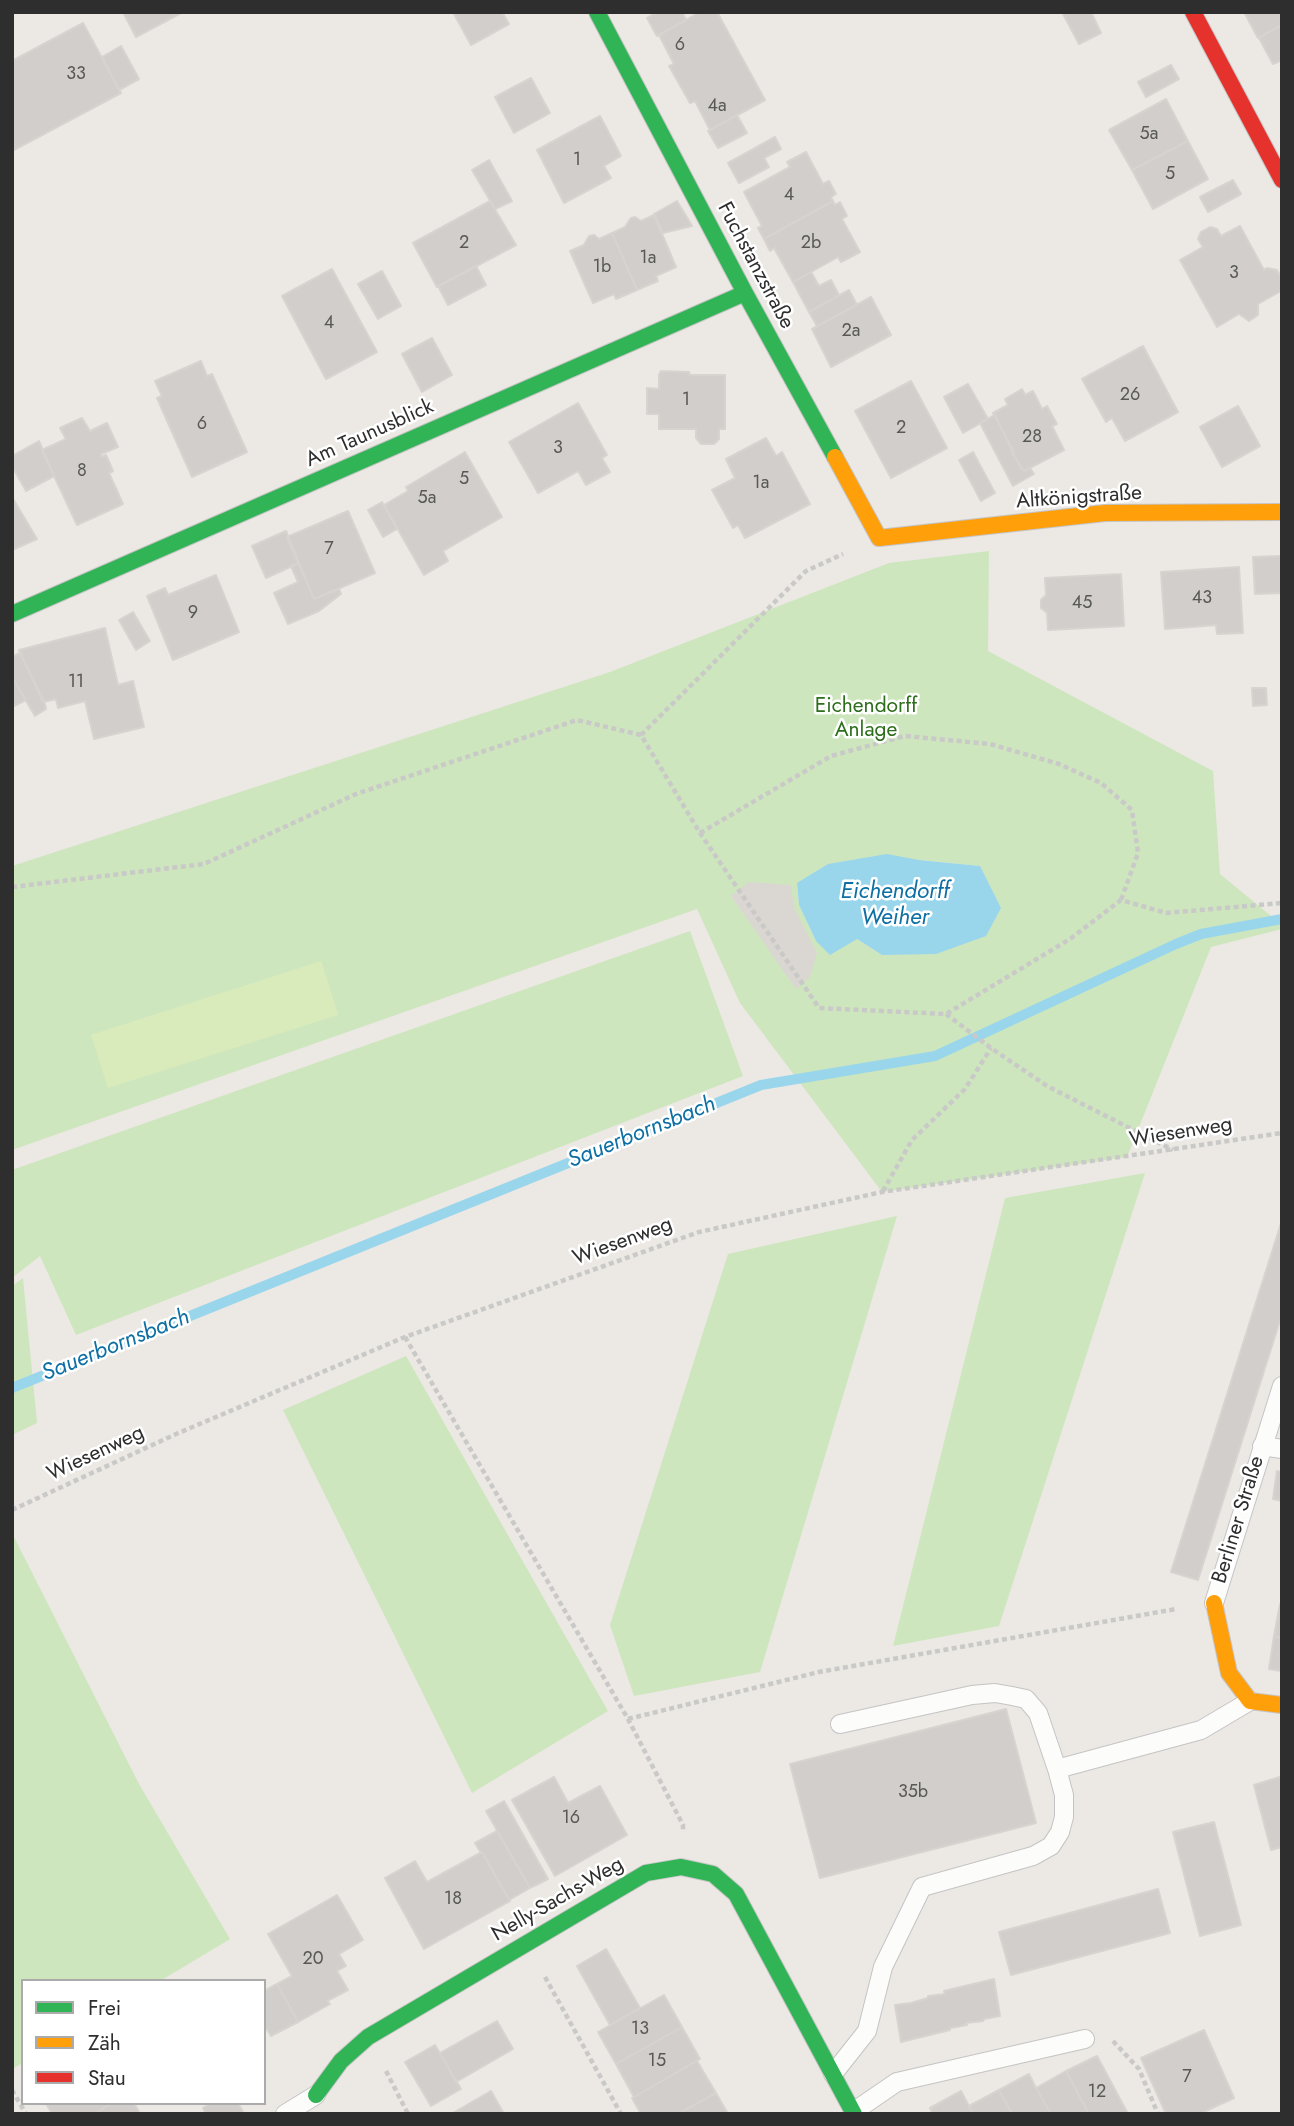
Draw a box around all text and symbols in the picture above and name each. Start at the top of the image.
house number: 6 [675,35,685,57]
house number: 33 [66,64,86,86]
house number: 4a [707,96,727,118]
house number: 5a [1140,124,1158,146]
house number: 1 [573,150,581,172]
house number: 5 [1165,164,1175,186]
house number: 4 [784,185,794,207]
street label: Fuchstanzstraße [711,198,799,334]
house number: 2 [459,233,469,255]
house number: 2b [801,233,821,255]
house number: 1a [640,248,656,270]
house number: 1b [593,257,611,279]
house number: 3 [1229,263,1239,285]
house number: 4 [324,313,334,335]
house number: 2a [842,321,860,343]
house number: 26 [1120,385,1140,407]
house number: 1 [682,390,690,412]
street label: Am Taunusblick [302,395,438,473]
house number: 6 [197,414,207,436]
house number: 2 [896,418,906,440]
house number: 28 [1022,427,1042,449]
house number: 3 [553,438,563,460]
house number: 8 [77,461,87,483]
house number: 5 [459,469,469,491]
house number: 1a [753,473,769,495]
street label: Altkönigstraße [1015,481,1143,515]
house number: 5a [418,488,436,510]
house number: 7 [324,539,334,561]
house number: 43 [1192,588,1212,610]
house number: 45 [1072,593,1092,615]
house number: 9 [188,603,198,625]
house number: 11 [68,672,84,694]
park label: Eichendorff Anlage [815,694,917,744]
water label: Eichendorff Weiher [840,878,950,932]
water label: Sauerbornsbach [564,1091,720,1175]
street label: Wiesenweg [1128,1112,1234,1154]
street label: Wiesenweg [570,1212,676,1272]
water label: Sauerbornsbach [38,1304,194,1388]
street label: Wiesenweg [44,1421,148,1487]
street label: Berliner Straße [1208,1453,1270,1587]
house number: 35b [898,1782,928,1804]
house number: 16 [562,1808,580,1830]
street label: Nelly-Sachs-Weg [488,1852,628,1948]
house number: 18 [444,1889,462,1911]
house number: 20 [302,1949,324,1971]
legend [21,1979,266,2105]
text: Frei [88,1993,121,2023]
house number: 13 [631,2019,649,2041]
text: Zäh [88,2028,121,2058]
house number: 15 [648,2051,666,2073]
text: Stau [88,2063,126,2093]
house number: 7 [1182,2067,1192,2089]
house number: 12 [1088,2082,1106,2104]

